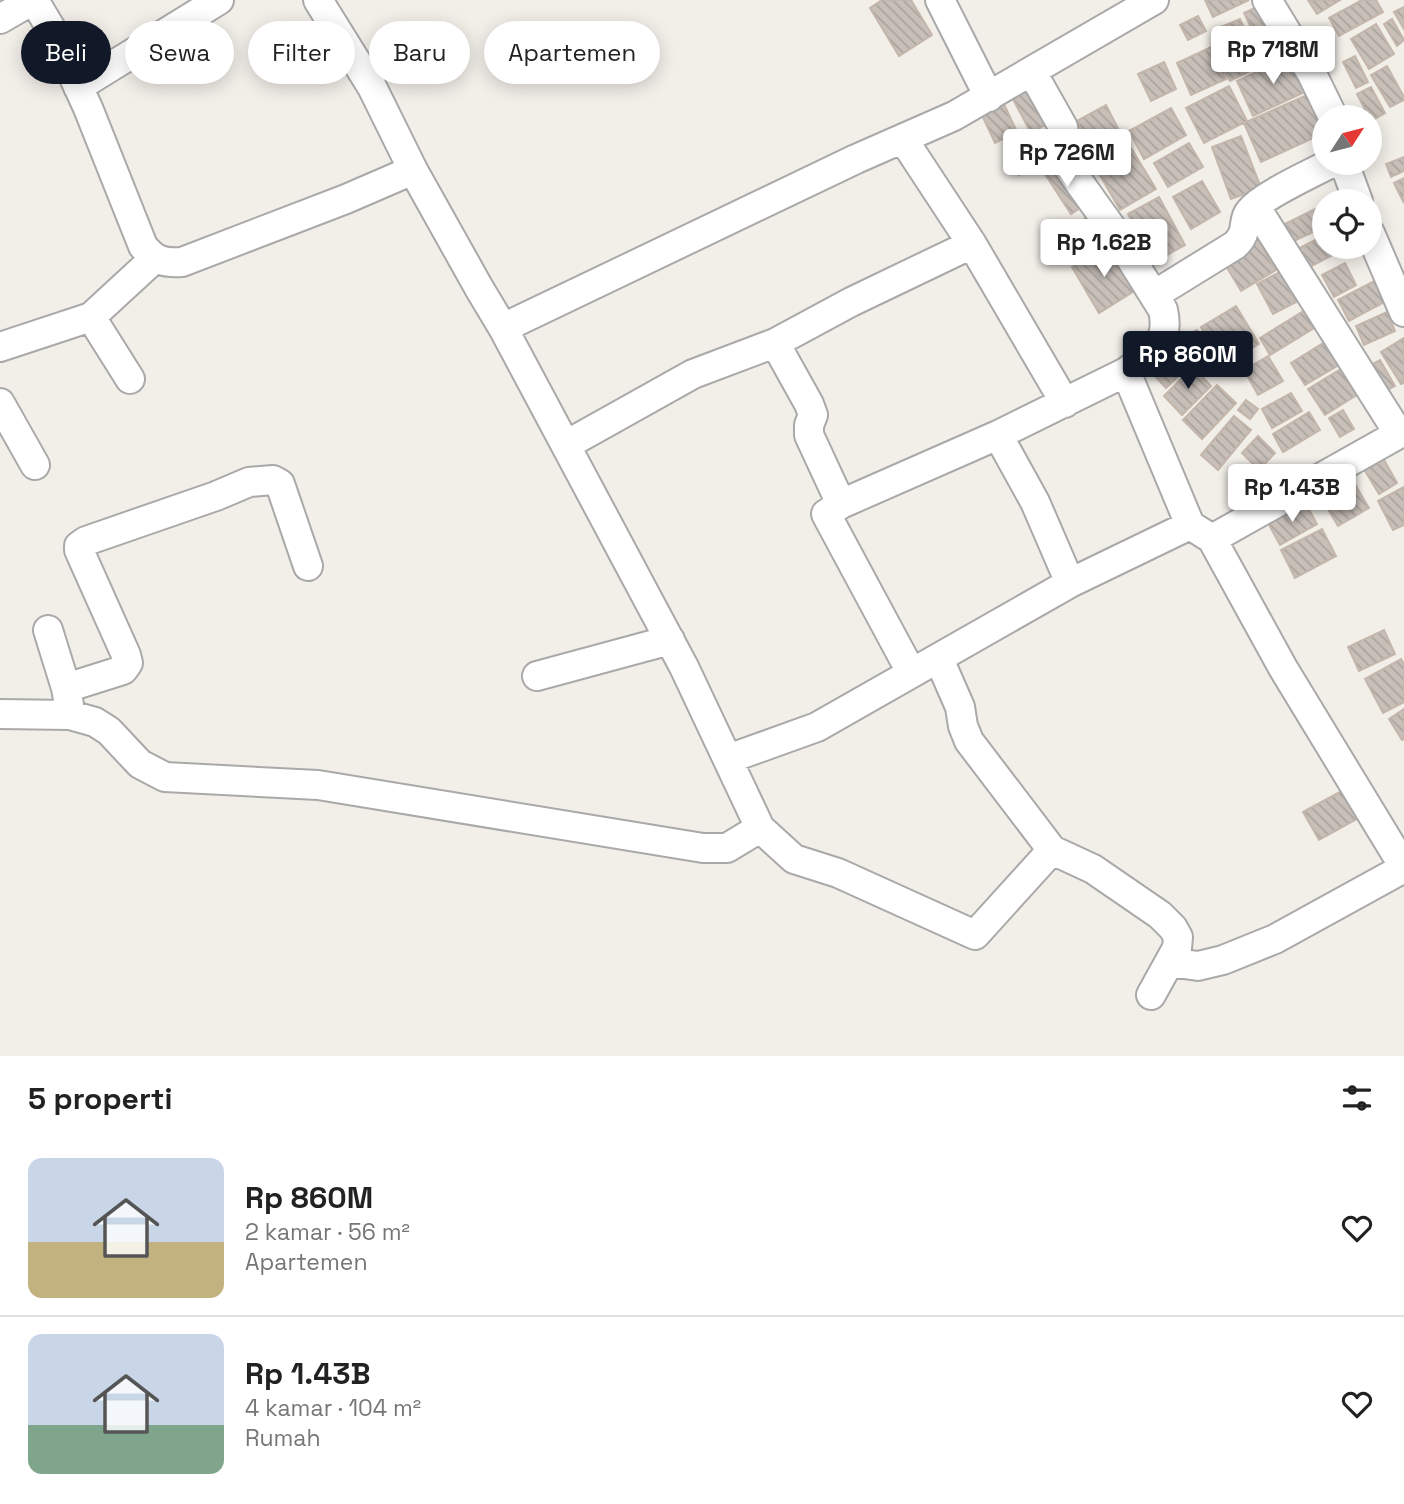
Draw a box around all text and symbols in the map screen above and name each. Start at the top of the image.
chip: Beli [21,21,111,84]
chip: Sewa [125,21,234,84]
chip: Filter [248,21,355,84]
chip: Baru [369,21,470,84]
chip: Apartemen [484,21,660,84]
pin: Rp 718M [1208,27,1338,86]
text: Rp 718M [1227,34,1319,64]
north arrow [1312,105,1382,175]
map controls [1312,105,1382,259]
pin: Rp 726M [1002,130,1132,189]
text: Rp 726M [1019,137,1115,167]
button: locate [1312,189,1382,259]
pin: Rp 1.62B [1032,219,1176,279]
text: Rp 1.62B [1056,227,1152,257]
pin: Rp 860M [1123,332,1253,391]
text: Rp 860M [1139,339,1237,369]
pin: Rp 1.43B [1220,464,1364,524]
text: Rp 1.43B [1244,472,1340,502]
text: 5 properti [28,1079,172,1118]
icon: filters [1338,1079,1376,1117]
text: Rp 860M [245,1178,373,1217]
icon: home [84,1186,168,1270]
icon: heart [1338,1209,1376,1247]
text: 2 kamar · 56 m² [245,1217,410,1247]
text: Apartemen [245,1247,367,1277]
text: Rp 1.43B [245,1354,370,1393]
icon: home [84,1362,168,1446]
icon: heart [1338,1385,1376,1423]
text: 4 kamar · 104 m² [245,1393,421,1423]
text: Rumah [245,1423,321,1453]

